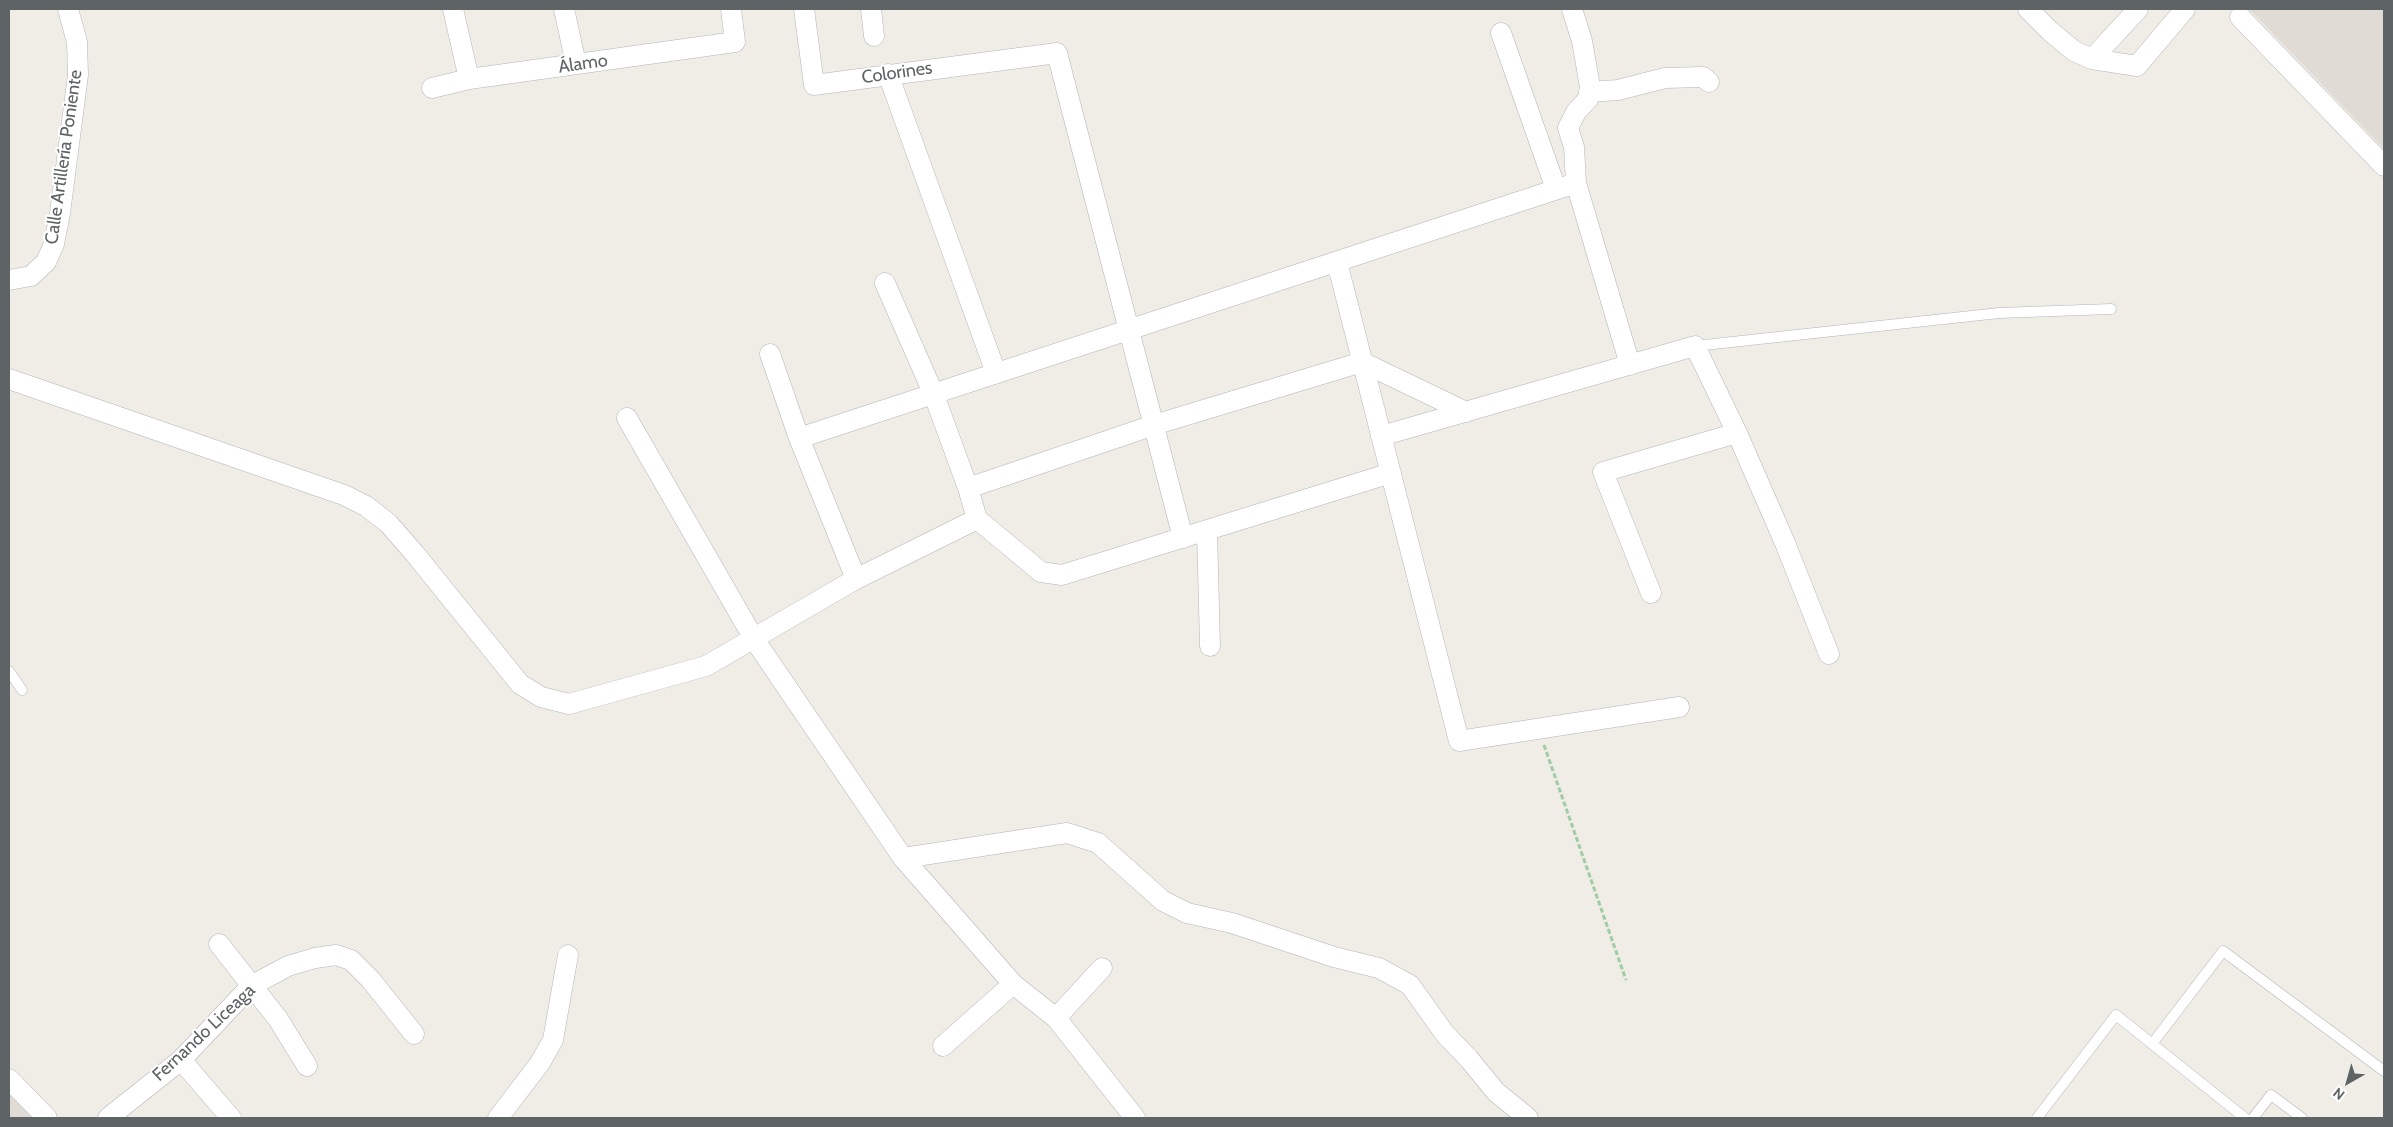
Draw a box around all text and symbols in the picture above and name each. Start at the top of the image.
street label: Álamo [557,50,609,78]
street label: Colorines [860,57,934,89]
street label: Calle Artillería Poniente [41,68,87,246]
street label: Fernando Liceaga [148,980,260,1086]
north arrow [2323,1057,2373,1107]
text: N [2329,1084,2348,1104]

